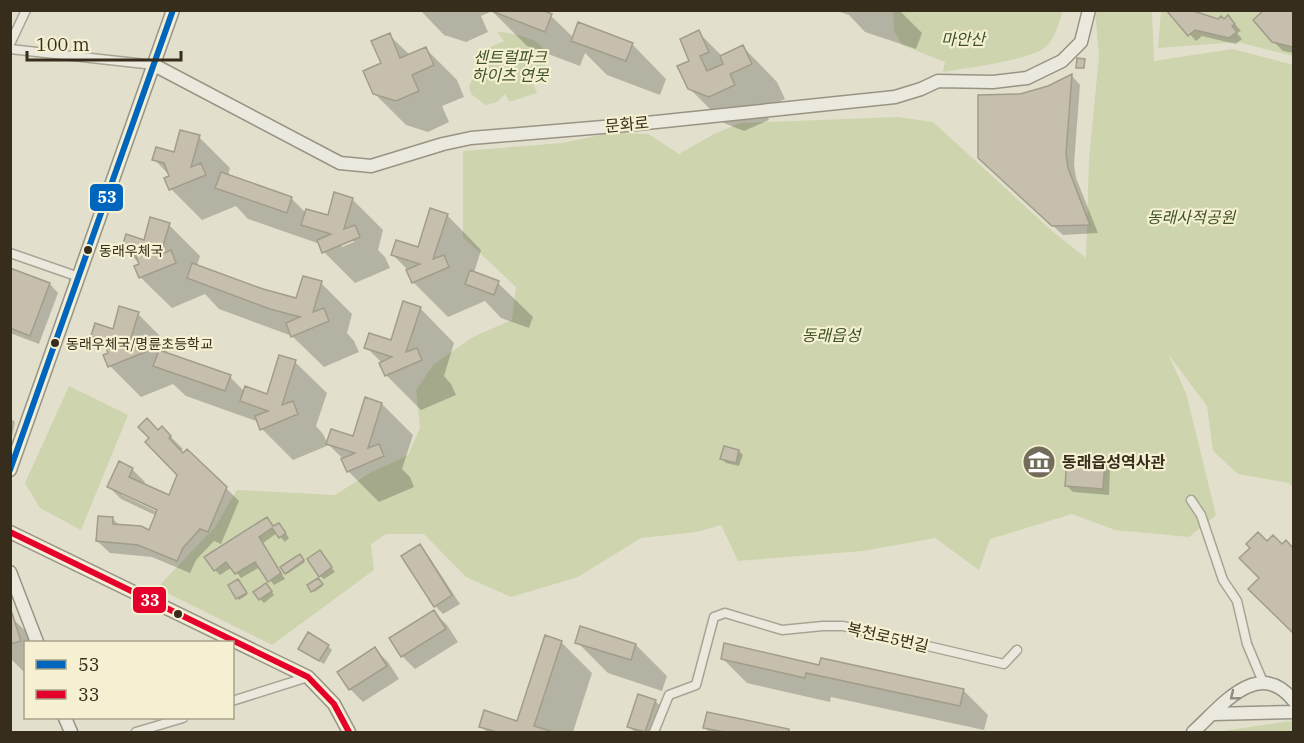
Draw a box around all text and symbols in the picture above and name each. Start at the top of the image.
scale bar [27,24,182,62]
park label: 마안산 [941,29,987,49]
text: 100 m [36,33,90,56]
park label: 센트럴파크 하이츠 연못 [472,47,550,85]
street label: 문화로 [604,112,650,136]
line badge: 53 [89,183,124,212]
text: 53 [97,187,117,207]
park label: 동래사적공원 [1147,207,1236,227]
place label: 동래우체국 [99,242,164,260]
marker: 동래우체국 [82,244,94,256]
park label: 동래읍성 [802,325,863,345]
place label: 동래우체국/명륜초등학교 [66,335,213,353]
marker: 동래우체국/명륜초등학교 [49,337,61,349]
museum icon: 동래읍성역사관 [1021,444,1057,480]
place label: 동래읍성역사관 [1062,452,1165,472]
line badge: 33 [132,586,167,614]
text: 33 [140,590,160,610]
unlabelled marker [172,608,184,620]
street label: 복천로5번길 [845,618,931,656]
legend [24,641,234,719]
text: 53 [78,653,100,676]
text: 33 [78,683,100,706]
one-way arrow [1229,688,1240,699]

